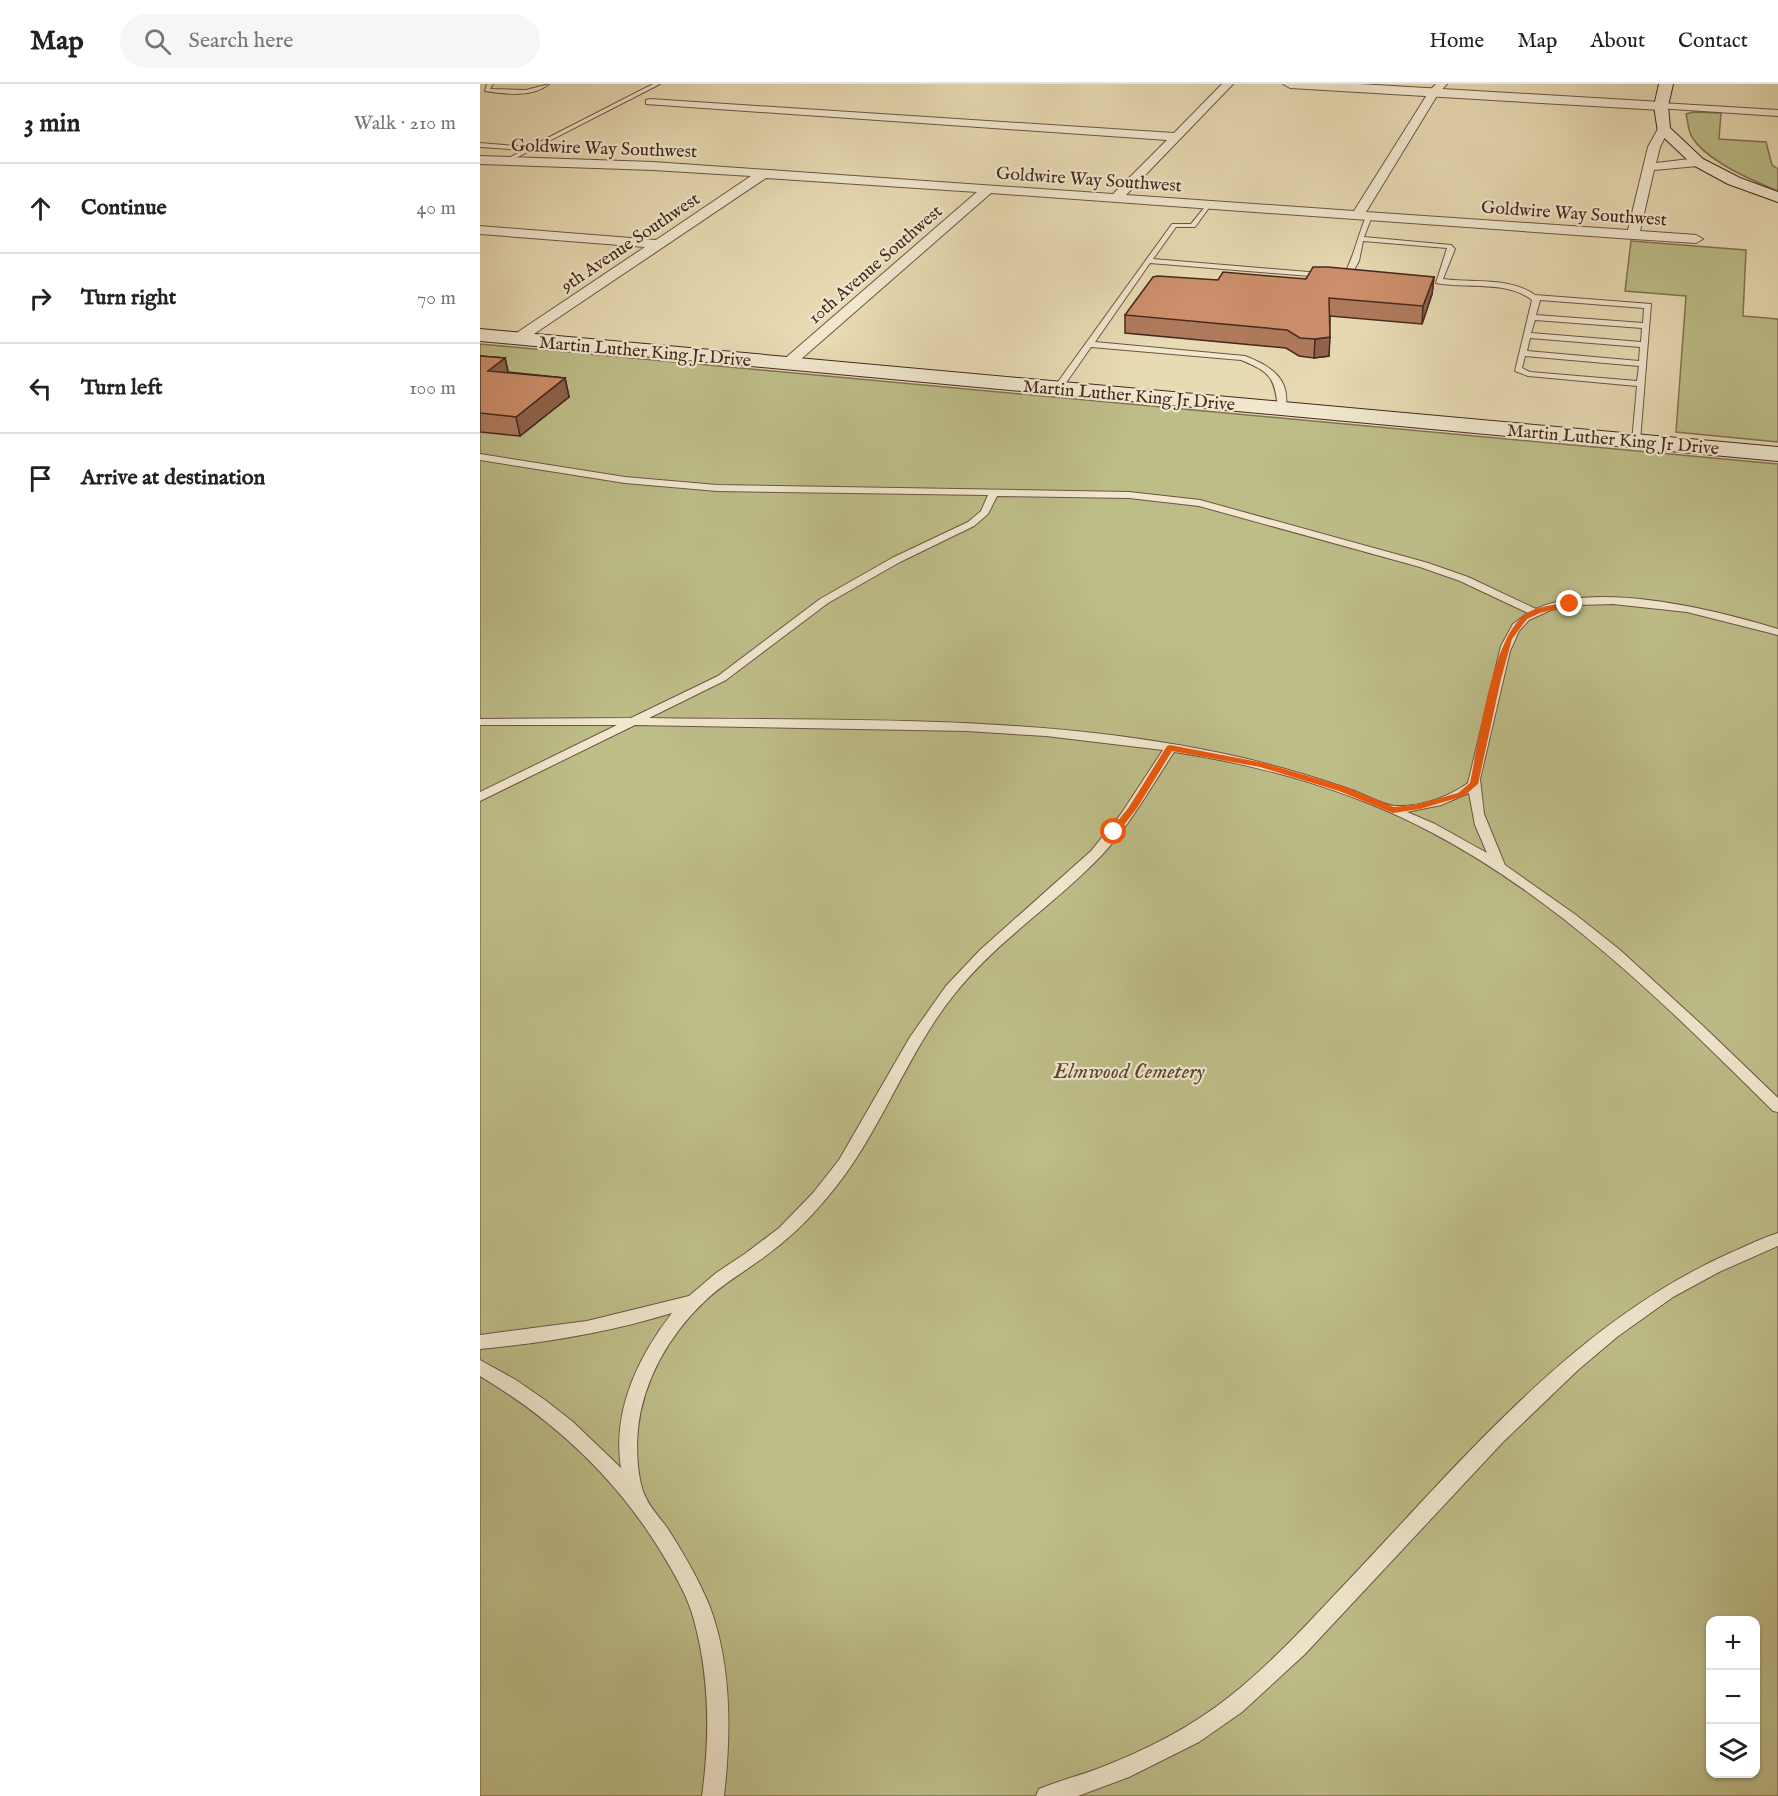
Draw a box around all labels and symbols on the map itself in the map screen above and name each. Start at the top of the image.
street label: Goldwire Way Southwest [510,135,697,164]
street label: Goldwire Way Southwest [995,163,1183,198]
street label: 9th Avenue Southwest [556,188,705,299]
street label: Goldwire Way Southwest [1480,197,1668,232]
street label: 10th Avenue Southwest [804,201,948,330]
street label: Martin Luther King Jr Drive [538,332,752,373]
street label: Martin Luther King Jr Drive [1022,376,1236,417]
street label: Martin Luther King Jr Drive [1506,420,1720,461]
route end [1556,590,1582,616]
route start [1100,818,1126,844]
park label: Elmwood Cemetery [1052,1058,1205,1086]

